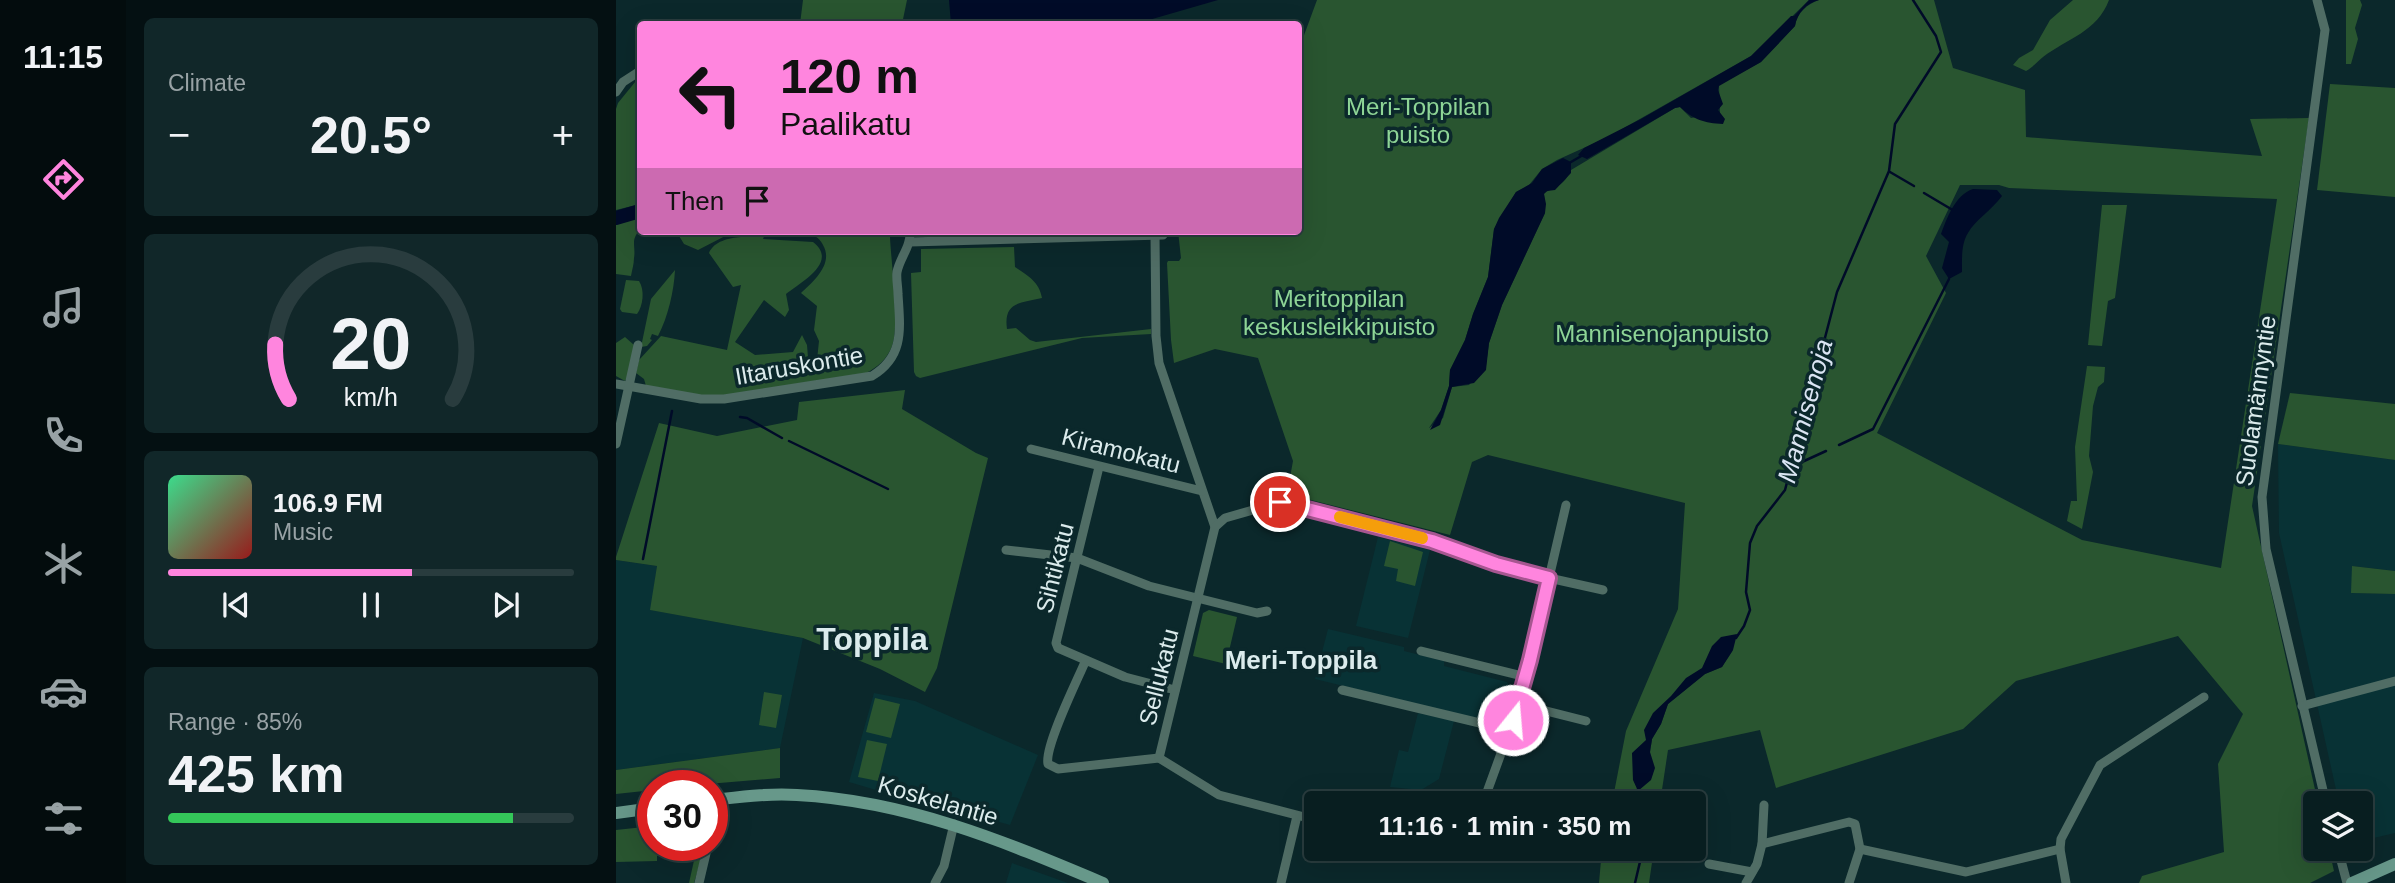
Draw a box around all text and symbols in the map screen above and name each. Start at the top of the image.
text: 11:15 [23,39,103,75]
icon: left [665,49,756,140]
text: 120 m [780,49,919,103]
text: Climate [168,70,246,96]
park label: Meri-Toppilan puisto [1346,93,1490,148]
text: 20.5° [310,106,432,164]
text: Paalikatu [780,106,912,142]
text: − [168,114,190,156]
text: + [552,114,574,156]
icon: directions [39,155,88,204]
icon: arrive [738,182,776,220]
text: Then [665,186,724,216]
icon: music [39,283,88,332]
park label: Meritoppilan keskusleikkipuisto [1243,285,1435,340]
text: 20 [331,304,411,385]
street label: Suolamännyntie [2230,314,2281,488]
park label: Mannisenojanpuisto [1555,320,1769,347]
water label: Mannisenoja [1771,336,1839,486]
street label: Iltaruskontie [733,341,865,390]
text: km/h [344,383,398,411]
icon: phone [39,411,88,460]
street label: Kiramokatu [1059,423,1183,478]
pin [1250,472,1310,532]
icon: arrive [1261,483,1299,521]
text: 106.9 FM [273,488,383,518]
text: Music [273,519,333,545]
street label: Sihtikatu [1030,520,1079,616]
icon: climate [39,539,88,588]
icon: previous [217,586,255,624]
icon: pause [352,586,390,624]
icon: next [487,586,525,624]
district label: Toppila [816,621,928,657]
street label: Sellukatu [1133,626,1184,728]
district label: Meri-Toppila [1225,645,1378,675]
icon: car [39,667,88,716]
position arrow [1476,683,1550,757]
text: Range · 85% [168,709,302,735]
text: 425 km [168,745,344,803]
speed limit sign: 30 [637,770,728,861]
street label: Koskelantie [875,770,1001,831]
map controls [2303,791,2373,861]
button: layers [2303,791,2373,861]
icon: filters [39,794,88,843]
text: 11:16 · 1 min · 350 m [1379,811,1631,841]

